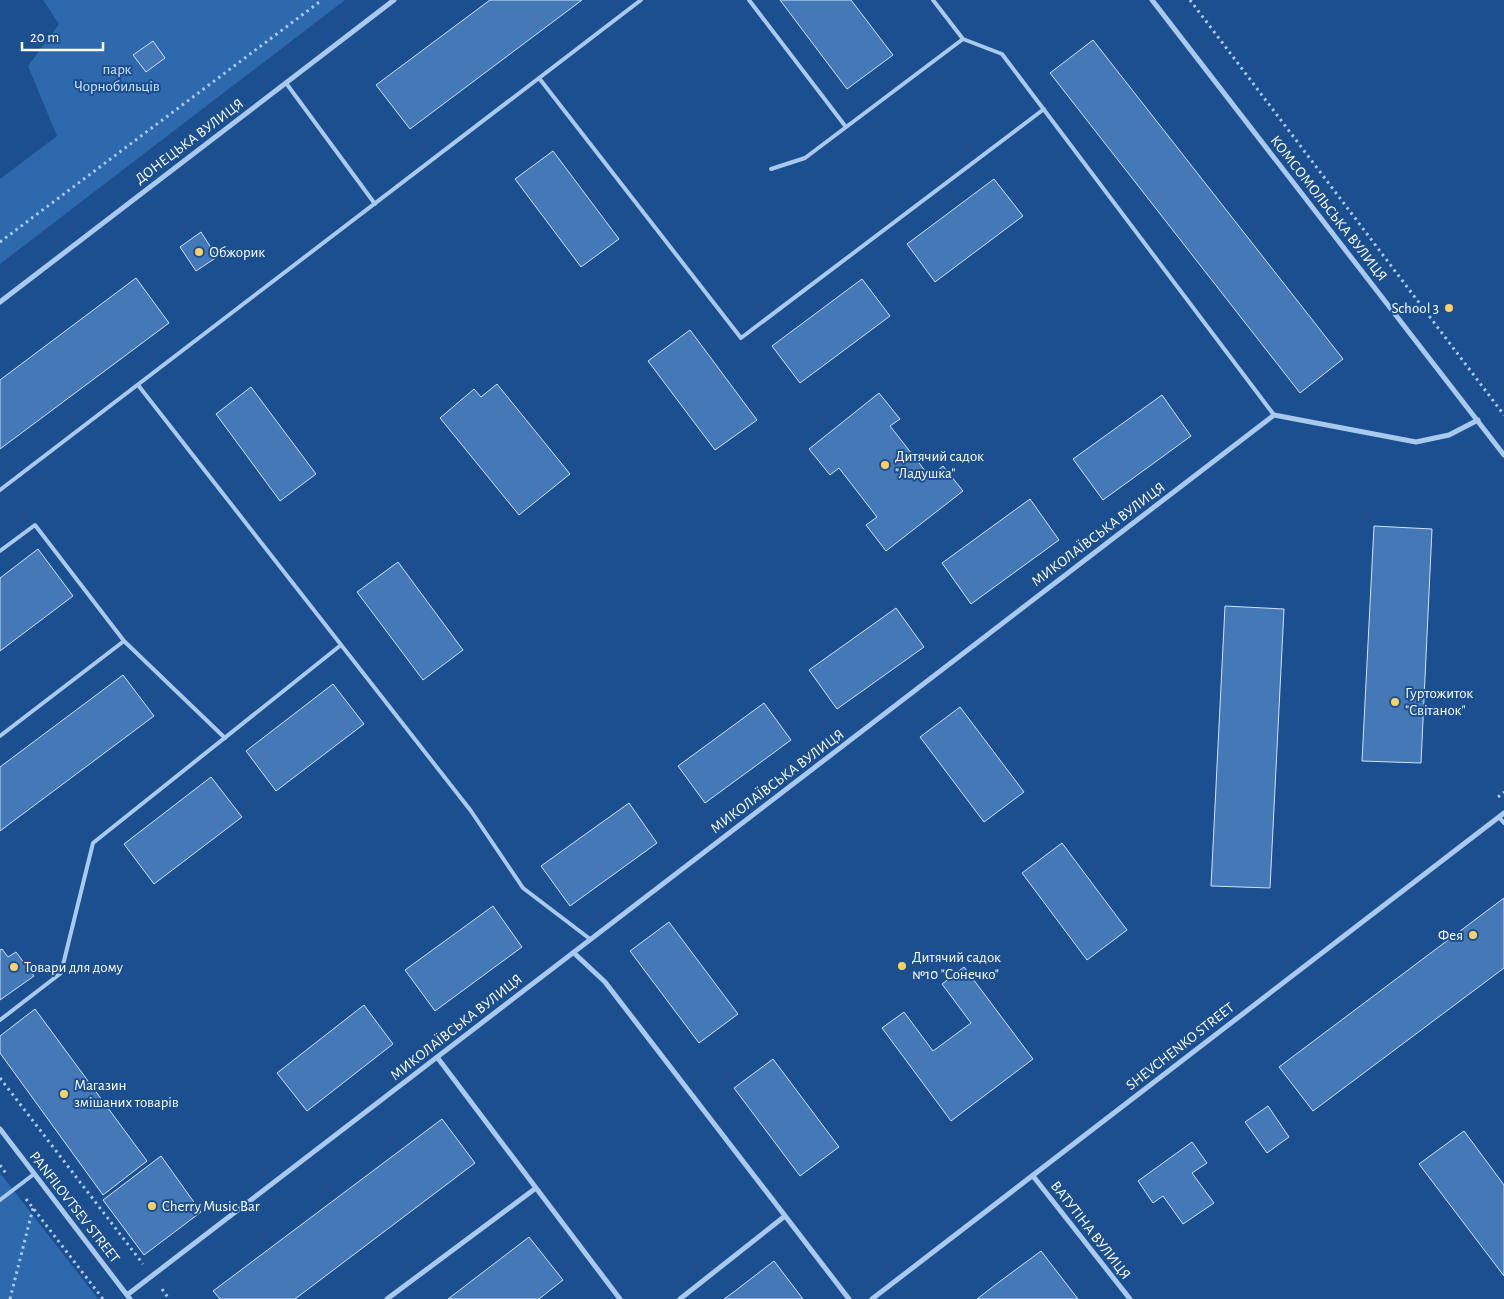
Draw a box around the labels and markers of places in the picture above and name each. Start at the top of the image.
place label: Обжорик [209,245,265,260]
marker: Обжорик [193,246,205,258]
place label: School 3 [1392,301,1439,316]
marker: School 3 [1443,302,1455,314]
place label: Дитячий садок "Ладушка" [895,449,984,481]
marker: Дитячий садок "Ладушка" [879,459,891,471]
place label: Гуртожиток "Світанок" [1405,686,1473,718]
marker: Гуртожиток "Світанок" [1389,696,1401,708]
place label: Фея [1438,928,1463,943]
marker: Фея [1467,929,1479,941]
place label: Дитячий садок №10 "Сонечко" [912,950,1001,982]
place label: Товари для дому [24,960,124,975]
marker: Дитячий садок №10 "Сонечко" [896,960,908,972]
marker: Товари для дому [8,961,20,973]
place label: Магазин змішаних товарів [74,1078,179,1110]
marker: Магазин змішаних товарів [58,1088,70,1100]
place label: Cherry Music Bar [162,1199,260,1214]
marker: Cherry Music Bar [146,1200,158,1212]

